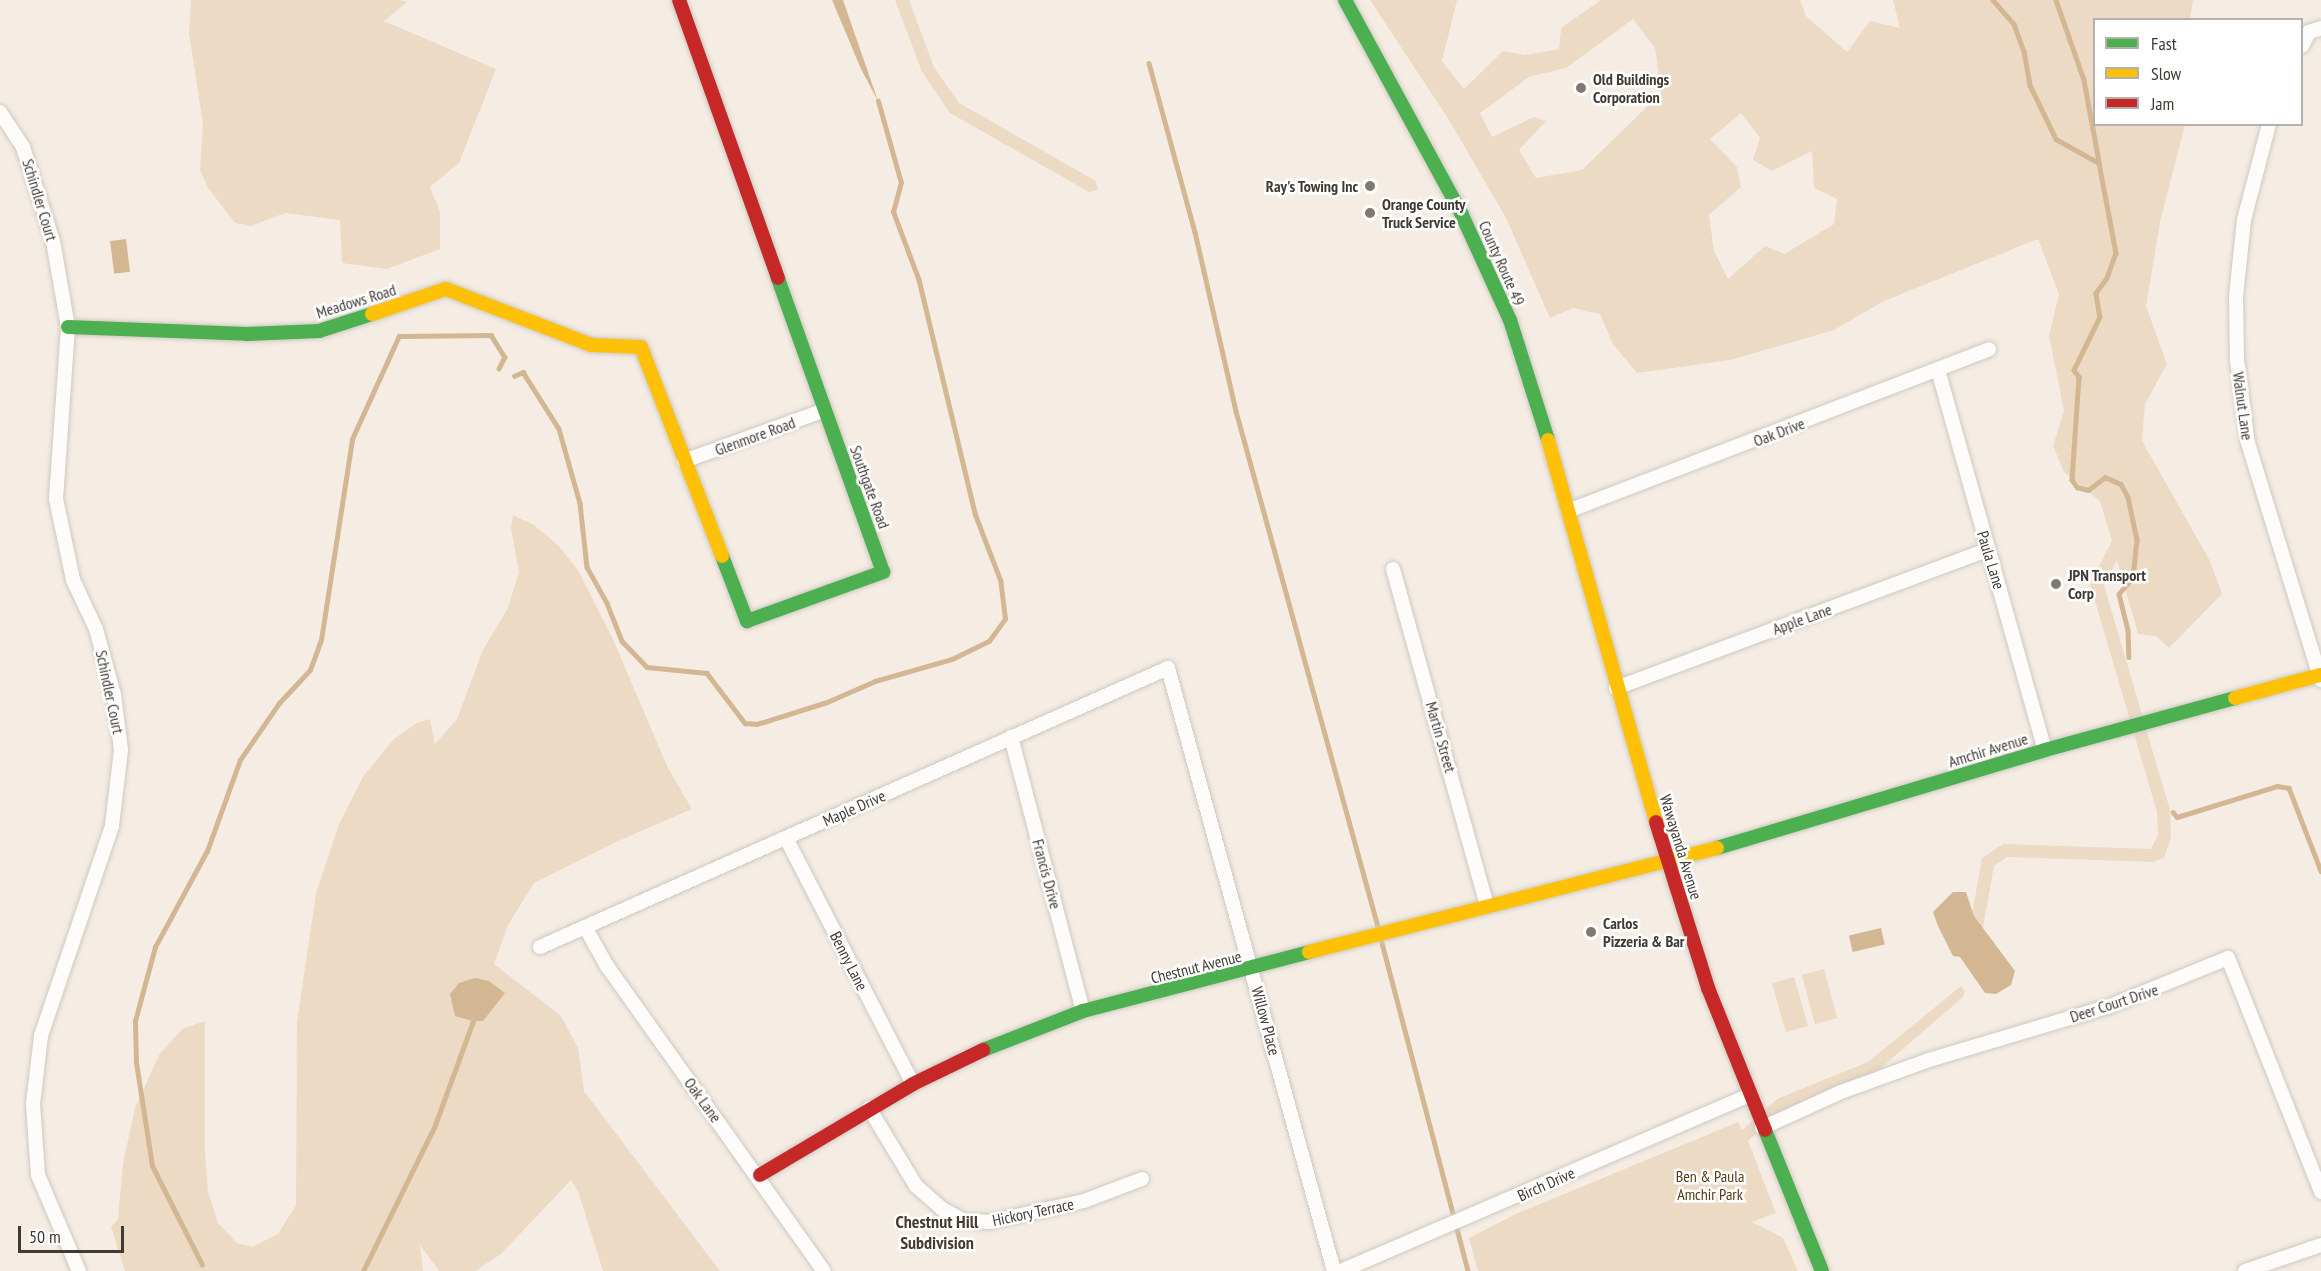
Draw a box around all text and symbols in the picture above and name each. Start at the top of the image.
legend [2093,18,2303,126]
text: Fast [2151,32,2177,55]
text: Slow [2151,62,2181,85]
place label: Old Buildings Corporation [1593,69,1669,107]
marker: Old Buildings Corporation [1574,81,1588,95]
text: Jam [2151,92,2174,115]
street label: Schindler Court [18,157,62,243]
place label: Ray's Towing Inc [1265,176,1358,196]
marker: Ray's Towing Inc [1363,179,1377,193]
place label: Orange County Truck Service [1382,194,1466,232]
marker: Orange County Truck Service [1363,206,1377,220]
street label: County Route 49 [1475,218,1529,308]
street label: Meadows Road [314,280,398,322]
street label: Walnut Lane [2229,371,2257,441]
street label: Glenmore Road [712,413,798,459]
street label: Oak Drive [1750,413,1808,451]
street label: Southgate Road [846,443,894,531]
street label: Paula Lane [1973,528,2009,592]
place label: JPN Transport Corp [2068,565,2146,603]
marker: JPN Transport Corp [2049,577,2063,591]
street label: Apple Lane [1770,599,1834,639]
street label: Schindler Court [92,648,128,736]
street label: Martin Street [1422,699,1460,775]
street label: Amchir Avenue [1946,729,2030,771]
street label: Maple Drive [820,786,888,830]
street label: Wawayanda Avenue [1656,792,1706,902]
street label: Francis Drive [1028,837,1066,911]
place label: Carlos Pizzeria & Bar [1603,913,1685,951]
marker: Carlos Pizzeria & Bar [1584,925,1598,939]
street label: Benny Lane [826,928,872,994]
street label: Chestnut Avenue [1149,946,1243,988]
street label: Deer Court Drive [2067,980,2161,1026]
street label: Willow Place [1248,984,1284,1058]
street label: Oak Lane [680,1074,726,1126]
street label: Birch Drive [1514,1163,1578,1205]
park label: Ben & Paula Amchir Park [1676,1166,1744,1204]
street label: Hickory Terrace [990,1194,1076,1230]
district label: Chestnut Hill Subdivision [896,1212,978,1254]
scale bar [21,1214,128,1252]
text: 50 m [29,1225,61,1248]

